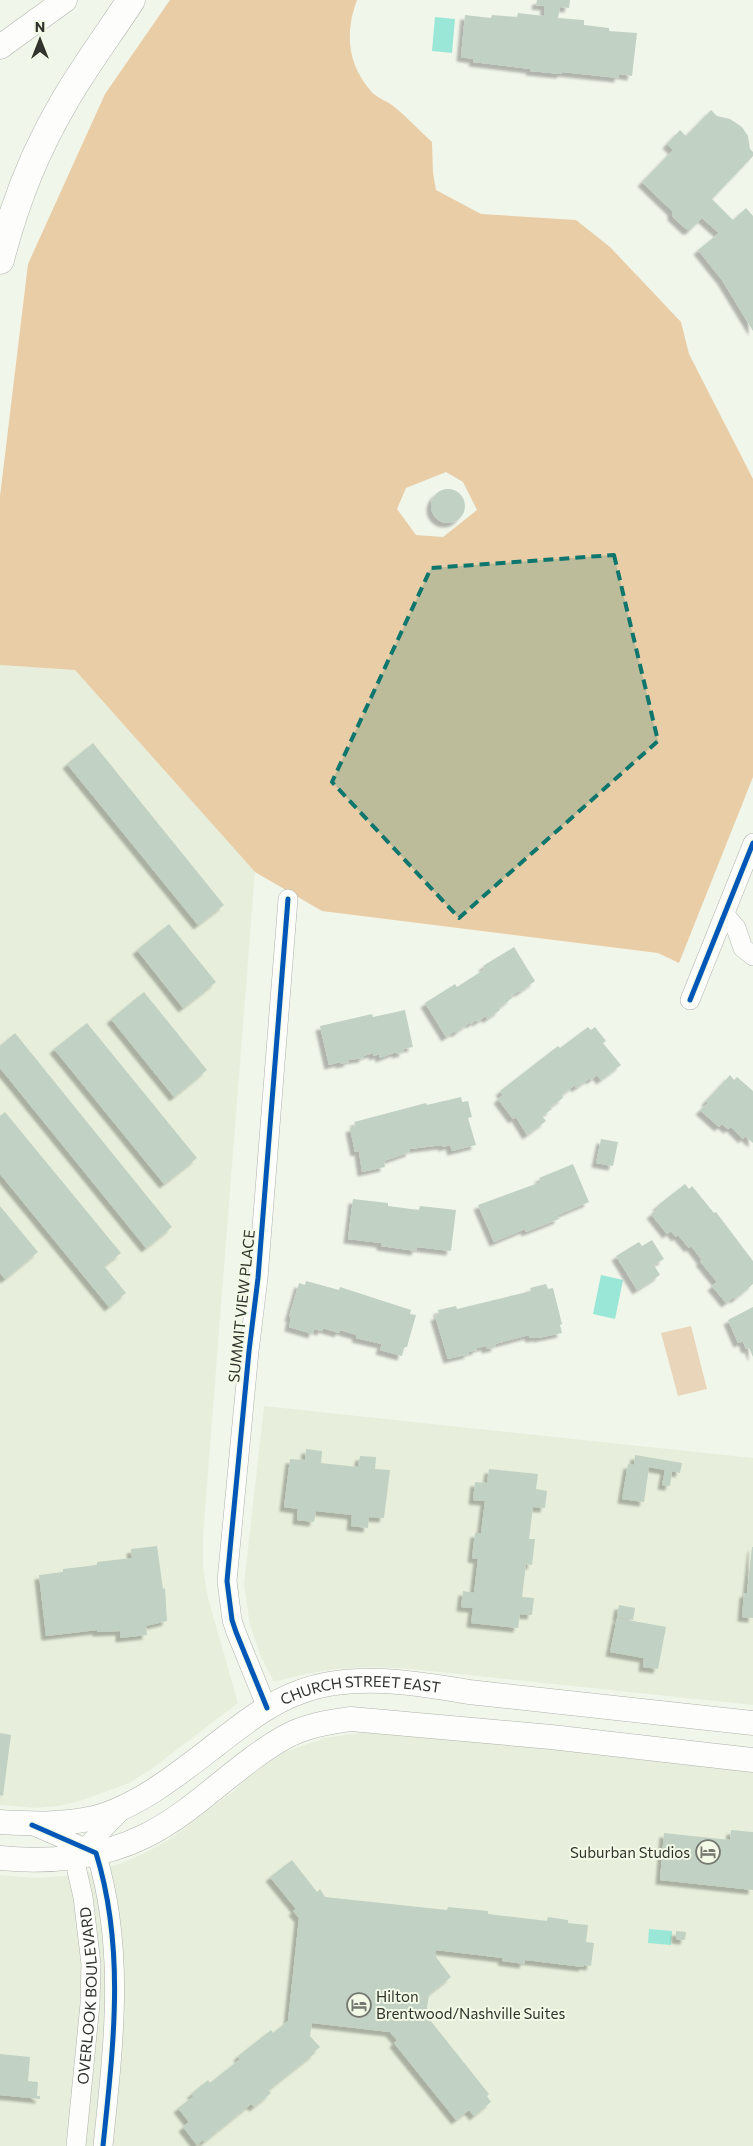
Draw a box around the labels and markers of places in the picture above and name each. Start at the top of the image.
hotel icon: Suburban Studios [695,1839,721,1865]
place label: Suburban Studios [570,1843,690,1861]
place label: Hilton Brentwood/Nashville Suites [376,1987,565,2022]
hotel icon: Hilton Brentwood/Nashville Suites [346,1992,372,2018]

